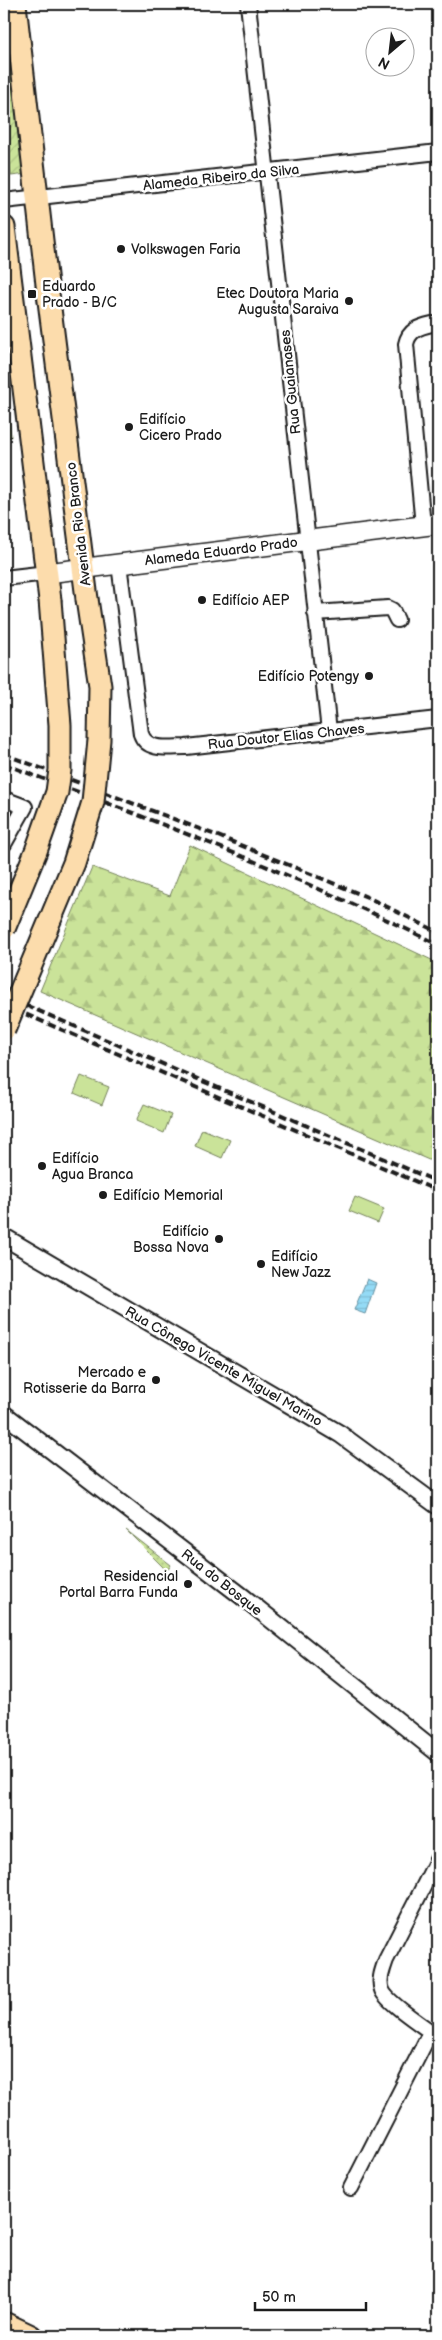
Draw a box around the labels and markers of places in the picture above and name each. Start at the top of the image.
place label: Volkswagen Faria [131,241,241,258]
marker: Volkswagen Faria [115,243,127,255]
place label: Eduardo Prado - B/C [42,278,117,311]
place label: Etec Doutora Maria Augusta Saraiva [216,285,339,318]
marker: Eduardo Prado - B/C [26,288,38,300]
marker: Etec Doutora Maria Augusta Saraiva [343,295,355,307]
place label: Edifício Cicero Prado [139,411,222,444]
marker: Edifício Cicero Prado [123,421,135,433]
place label: Edifício AEP [212,592,289,609]
marker: Edifício AEP [196,594,208,606]
place label: Edifício Potengy [258,668,360,685]
marker: Edifício Potengy [363,670,375,682]
place label: Edifício Agua Branca [52,1150,133,1183]
marker: Edifício Agua Branca [36,1160,48,1172]
place label: Edifício Memorial [113,1187,223,1204]
marker: Edifício Memorial [97,1189,109,1201]
place label: Edifício Bossa Nova [133,1223,209,1256]
marker: Edifício Bossa Nova [213,1233,225,1245]
place label: Edifício New Jazz [271,1248,331,1281]
marker: Edifício New Jazz [255,1258,267,1270]
place label: Mercado e Rotisserie da Barra [23,1364,146,1397]
marker: Mercado e Rotisserie da Barra [150,1374,162,1386]
place label: Residencial Portal Barra Funda [59,1568,178,1601]
marker: Residencial Portal Barra Funda [182,1578,194,1590]

